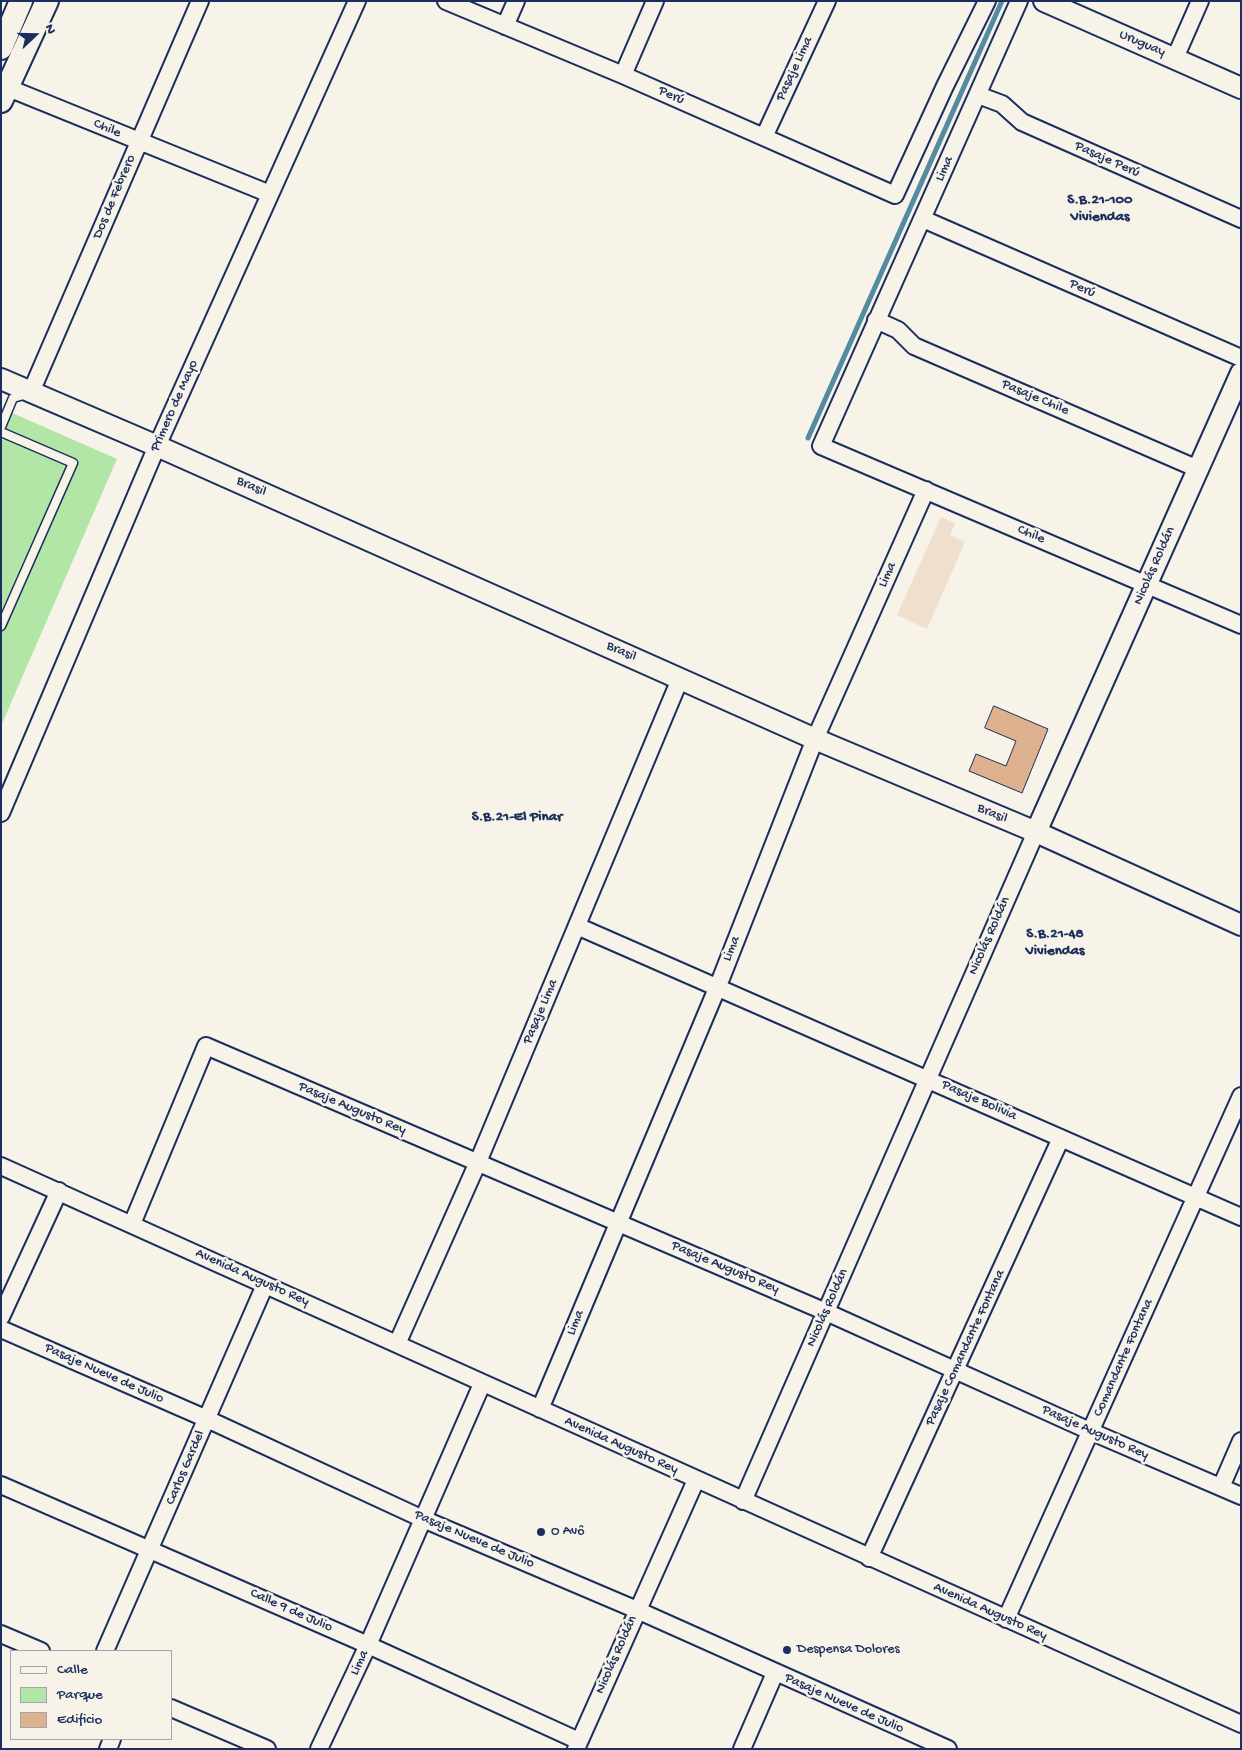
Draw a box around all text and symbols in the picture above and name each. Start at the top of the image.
north arrow [10,10,60,60]
text: N [40,22,59,37]
street label: Uruguay [1116,27,1168,61]
street label: Pasaje Lima [773,34,817,104]
street label: Perú [655,83,687,109]
street label: Chile [91,116,123,142]
street label: Pasaje Perú [1072,138,1142,182]
street label: Dos de Febrero [90,152,140,242]
street label: Lima [932,154,958,184]
district label: S.B.21-100 Viviendas [1067,192,1133,227]
street label: Perú [1066,276,1098,302]
street label: Primero de Mayo [147,357,203,455]
street label: Pasaje Chile [999,376,1071,420]
street label: Brasil [233,473,269,501]
street label: Chile [1015,522,1047,548]
street label: Nicolás Roldán [1130,524,1180,608]
street label: Lima [875,560,901,590]
street label: Brasil [603,638,639,666]
street label: Brasil [974,800,1010,828]
district label: S.B.21-El Pinar [472,809,562,827]
street label: Nicolás Roldán [965,894,1015,978]
district label: S.B.21-48 Viviendas [1026,926,1084,961]
street label: Lima [719,934,745,964]
street label: Pasaje Lima [520,977,562,1047]
street label: Pasaje Bolivia [939,1077,1019,1125]
street label: Pasaje Augusto Rey [296,1079,408,1139]
street label: Pasaje Augusto Rey [669,1238,781,1298]
street label: Avenida Augusto Rey [192,1245,312,1311]
street label: Nicolás Roldán [803,1266,853,1350]
street label: Pasaje Comandante Fontana [922,1267,1010,1429]
street label: Comandante Fontana [1090,1297,1158,1419]
street label: Lima [563,1308,589,1338]
street label: Pasaje Nueve de Julio [42,1340,166,1408]
street label: Pasaje Augusto Rey [1039,1402,1151,1464]
street label: Avenida Augusto Rey [561,1413,681,1479]
street label: Carlos Gardel [163,1428,209,1508]
street label: Pasaje Nueve de Julio [411,1507,537,1573]
place label: O Avô [551,1524,584,1540]
marker: O Avô [535,1526,547,1538]
street label: Avenida Augusto Rey [930,1579,1050,1645]
street label: Calle 9 de Julio [247,1585,335,1637]
street label: Nicolás Roldán [592,1613,642,1697]
place label: Despensa Dolores [797,1642,900,1658]
marker: Despensa Dolores [781,1644,793,1656]
street label: Lima [347,1648,373,1678]
legend [10,1650,172,1740]
text: Calle [57,1661,88,1679]
street label: Pasaje Nueve de Julio [782,1670,906,1738]
text: Parque [57,1686,103,1704]
text: Edificio [57,1711,102,1729]

